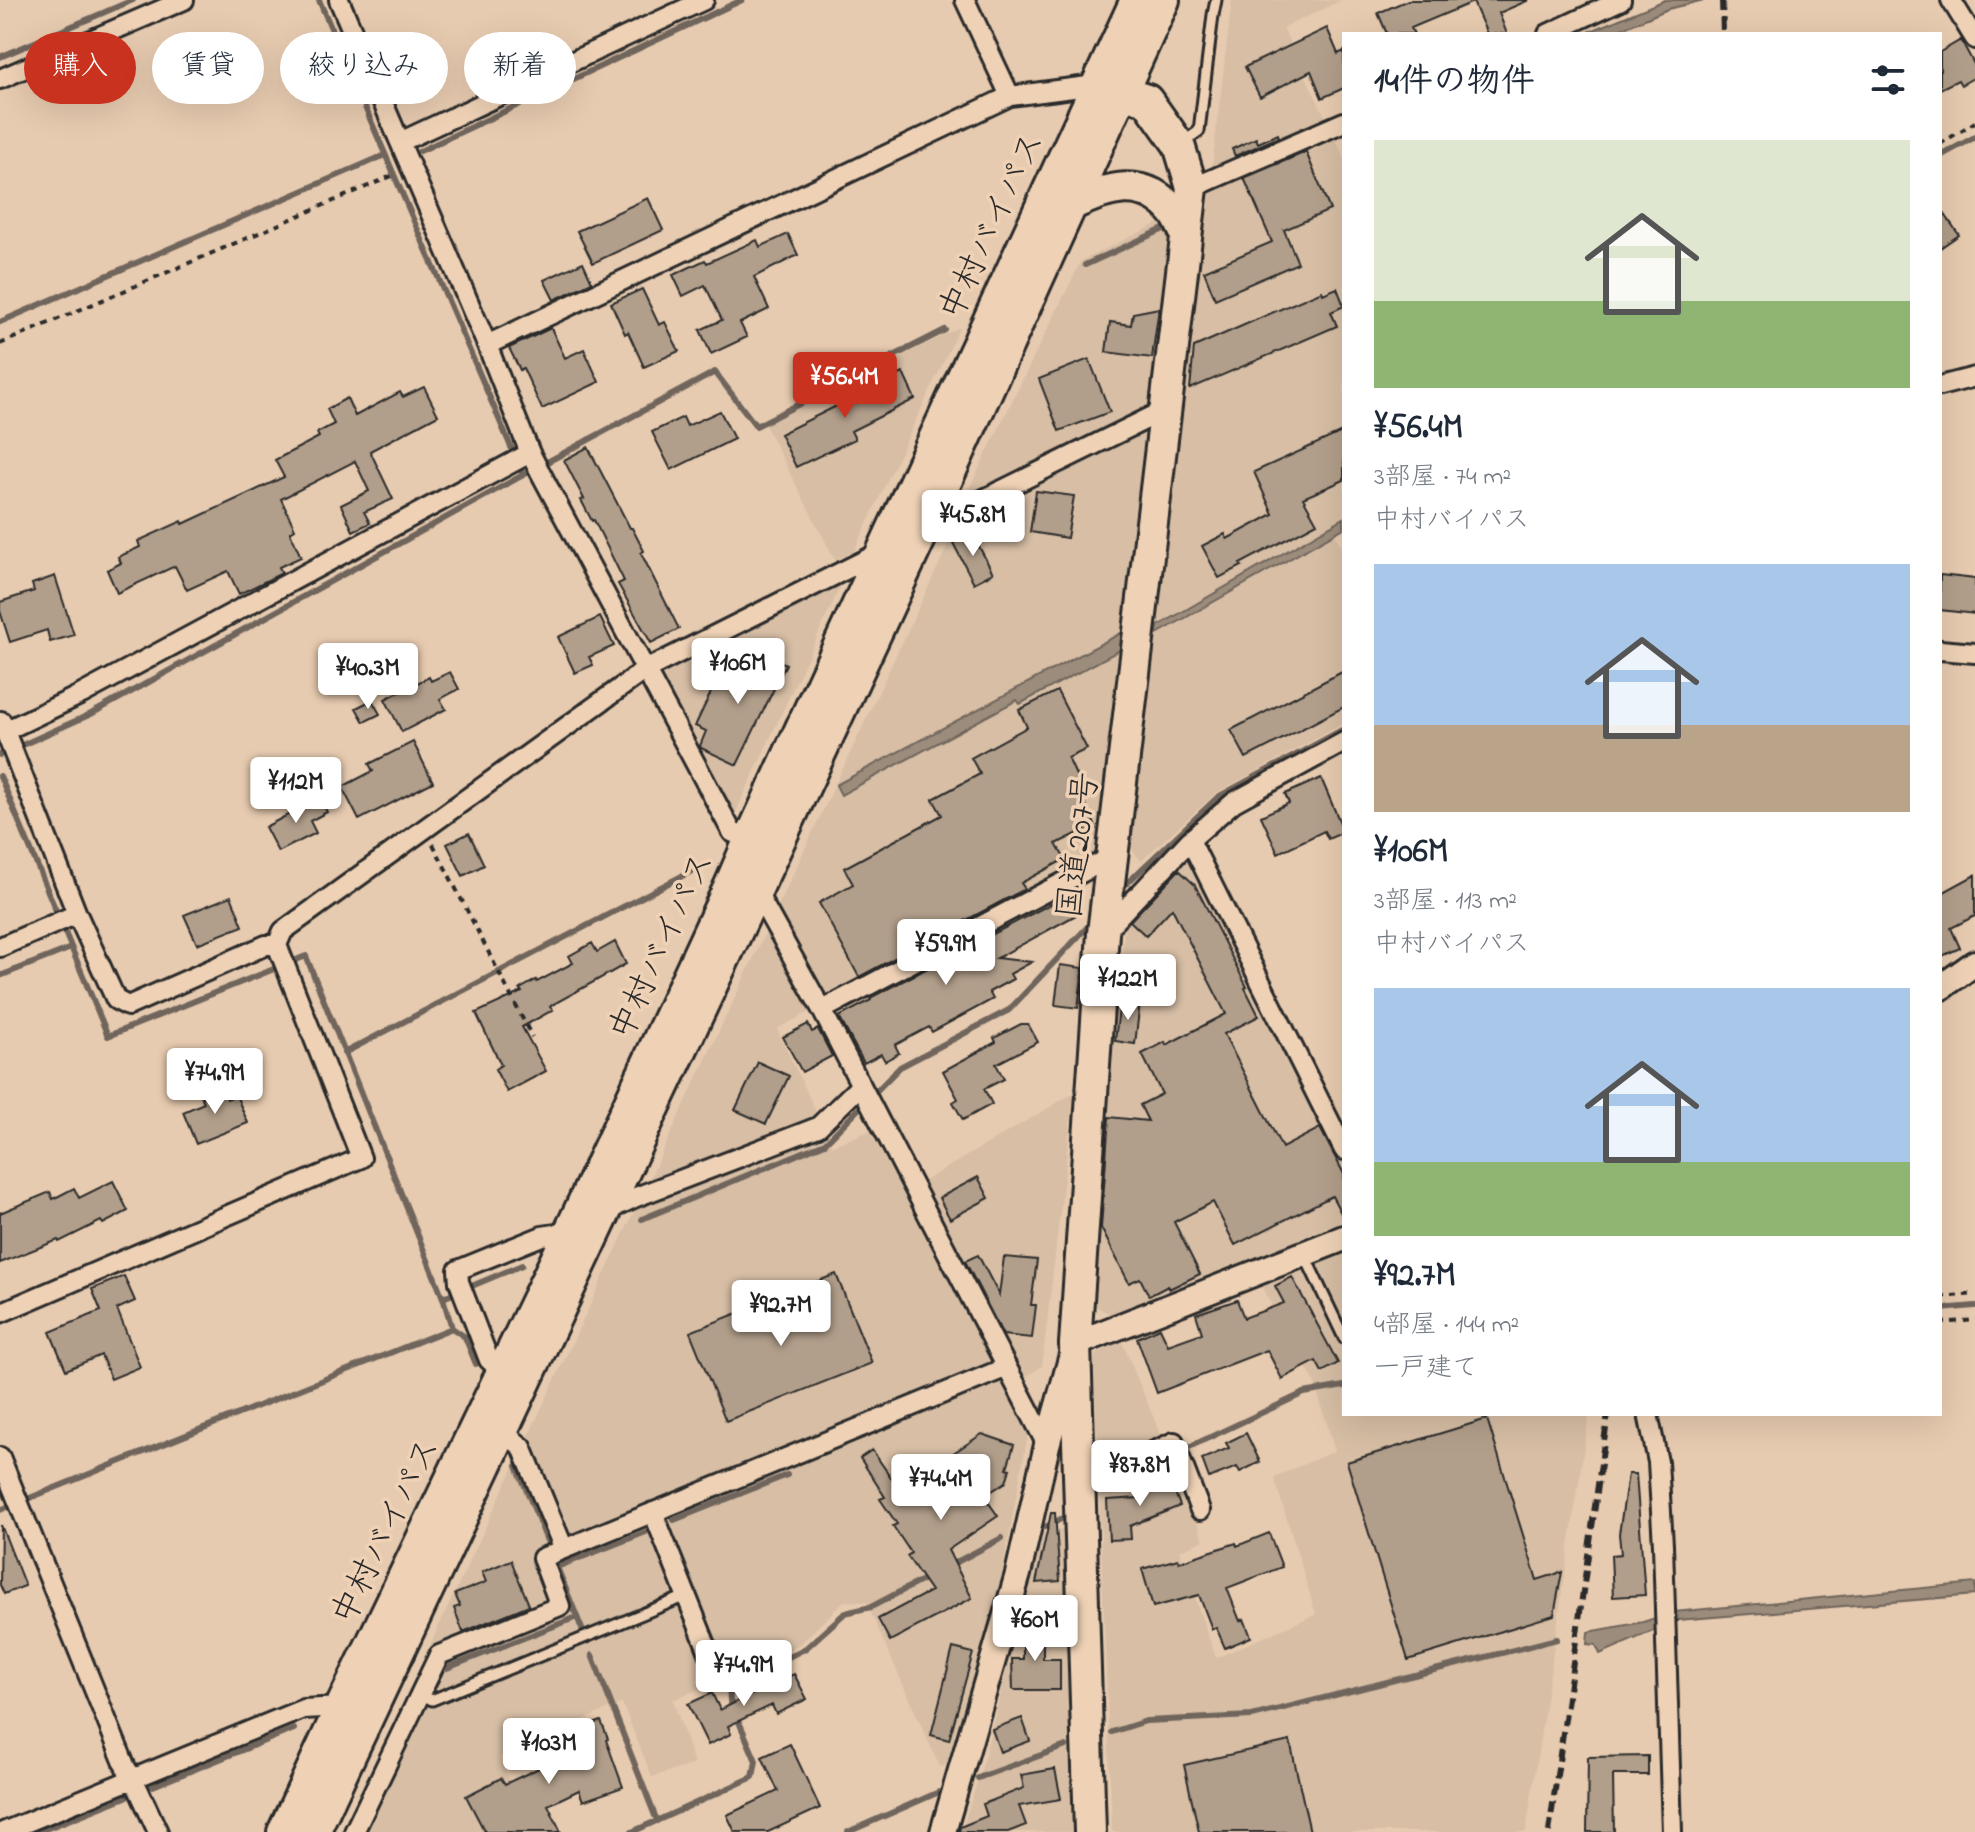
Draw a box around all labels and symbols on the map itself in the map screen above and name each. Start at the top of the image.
street label: 中村バイパス [928,124,1059,329]
pin: ¥56.4M [780,352,910,420]
pin: ¥45.8M [908,490,1038,558]
pin: ¥106M [682,638,794,706]
pin: ¥40.3M [303,643,433,711]
pin: ¥112M [240,757,352,825]
street label: 国道207号 [1046,769,1114,922]
street label: 中村バイパス [598,844,729,1049]
pin: ¥59.9M [881,919,1011,987]
pin: ¥122M [1072,954,1184,1022]
pin: ¥74.9M [150,1048,280,1116]
pin: ¥92.7M [716,1280,846,1348]
street label: 中村バイパス [321,1429,455,1634]
pin: ¥87.8M [1075,1440,1205,1508]
pin: ¥74.4M [876,1454,1006,1522]
pin: ¥60M [988,1595,1082,1663]
pin: ¥74.9M [679,1640,809,1708]
pin: ¥103M [493,1718,605,1786]

